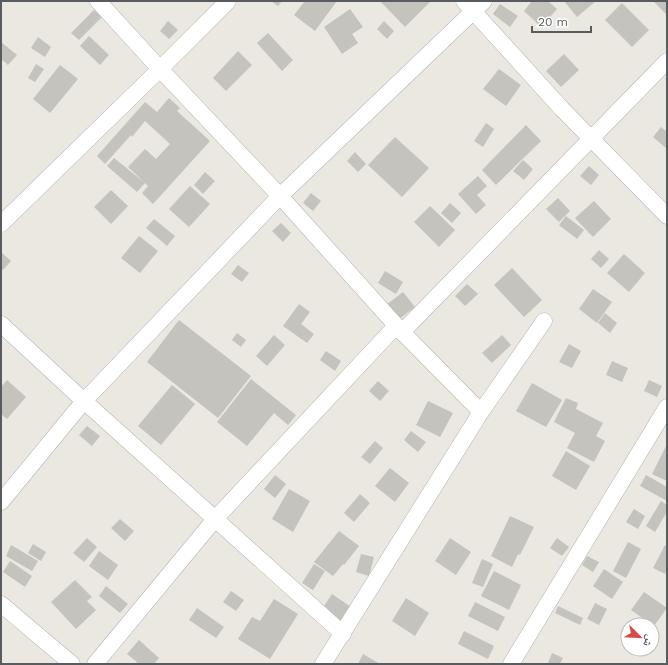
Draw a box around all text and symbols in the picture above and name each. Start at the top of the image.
scale bar [532,8,591,34]
text: 20 m [538,15,568,29]
north arrow [620,617,660,657]
text: ش [639,632,657,649]

